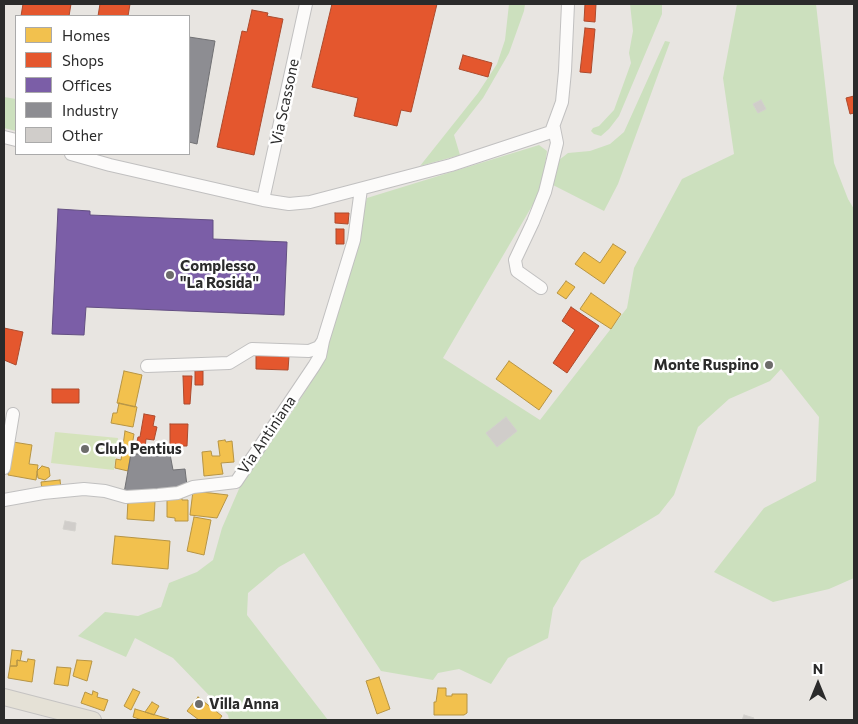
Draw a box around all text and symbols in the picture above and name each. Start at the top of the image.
legend [15,15,190,155]
text: Homes [62,26,110,44]
text: Shops [62,51,104,69]
street label: Via Scassone [267,57,303,147]
text: Offices [62,76,112,94]
text: Industry [62,101,119,119]
text: Other [62,126,103,144]
place label: Complesso "La Rosida" [180,257,259,292]
marker: Complesso "La Rosida" [164,269,176,281]
place label: Monte Ruspino [654,356,759,374]
marker: Monte Ruspino [763,359,775,371]
street label: Via Antiniana [234,392,300,478]
place label: Club Pentius [95,440,182,458]
marker: Club Pentius [79,443,91,455]
north arrow [793,659,843,709]
text: N [813,660,823,677]
place label: Villa Anna [209,695,279,713]
marker: Villa Anna [193,698,205,710]

